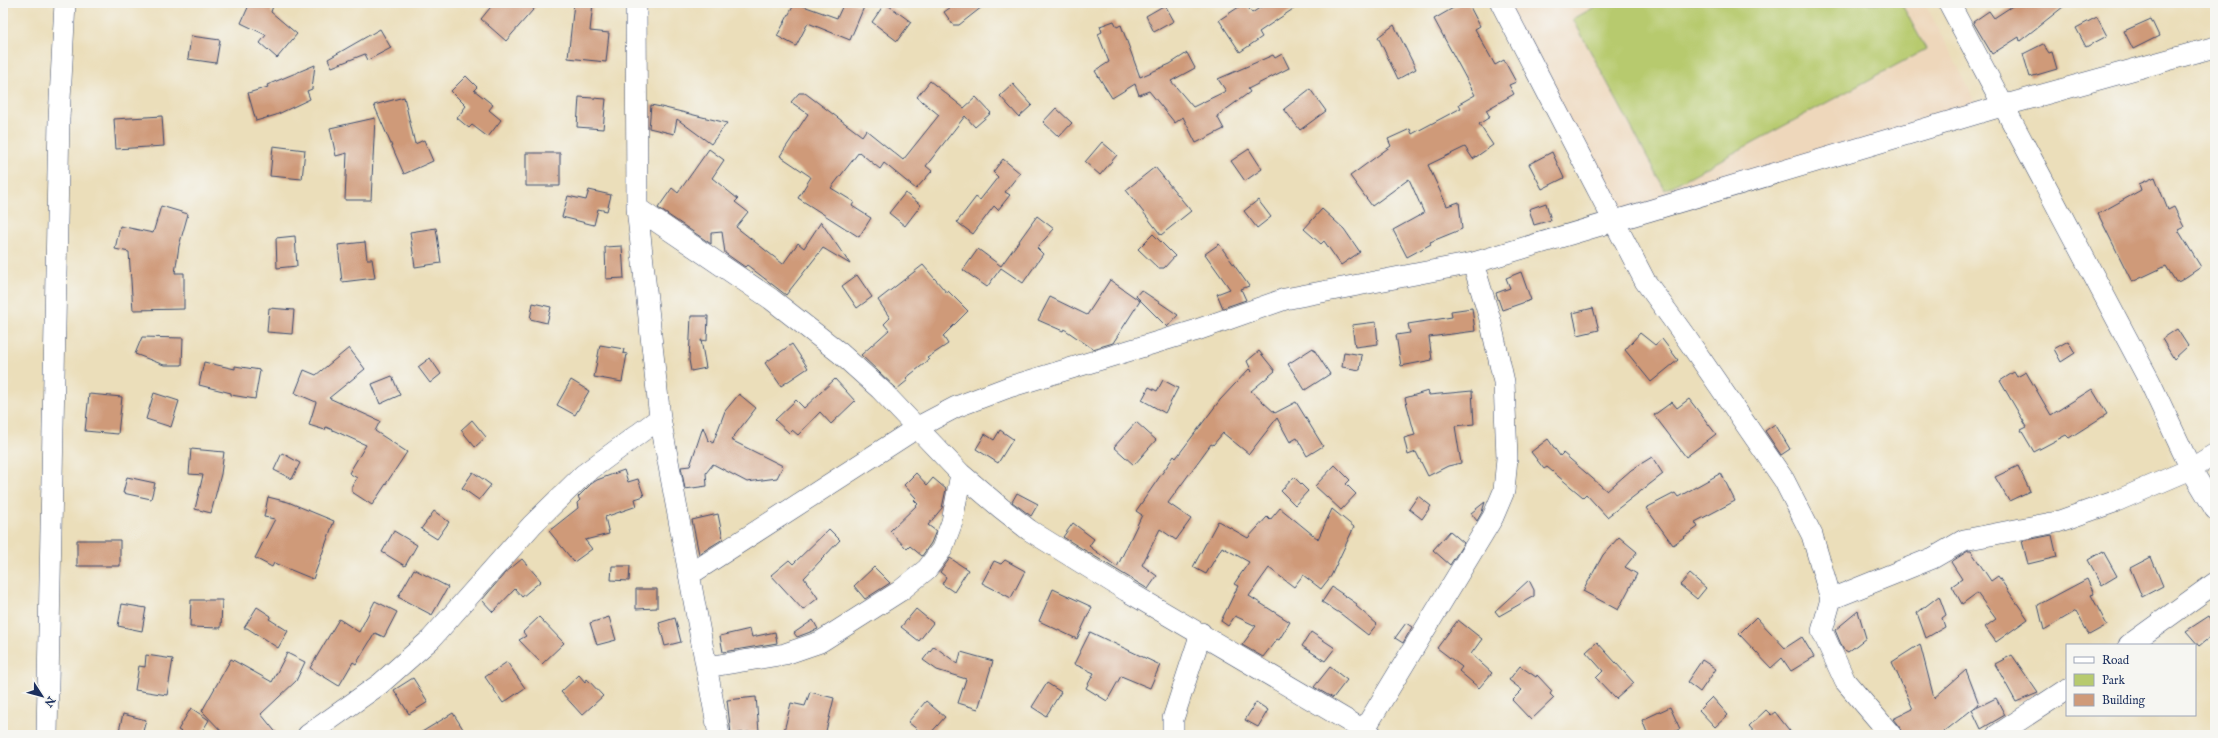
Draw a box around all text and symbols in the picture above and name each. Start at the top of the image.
legend [2066,644,2196,716]
text: Road [2102,653,2130,668]
text: Park [2102,673,2125,688]
north arrow [22,676,62,716]
text: N [41,693,58,710]
text: Building [2102,693,2146,708]

